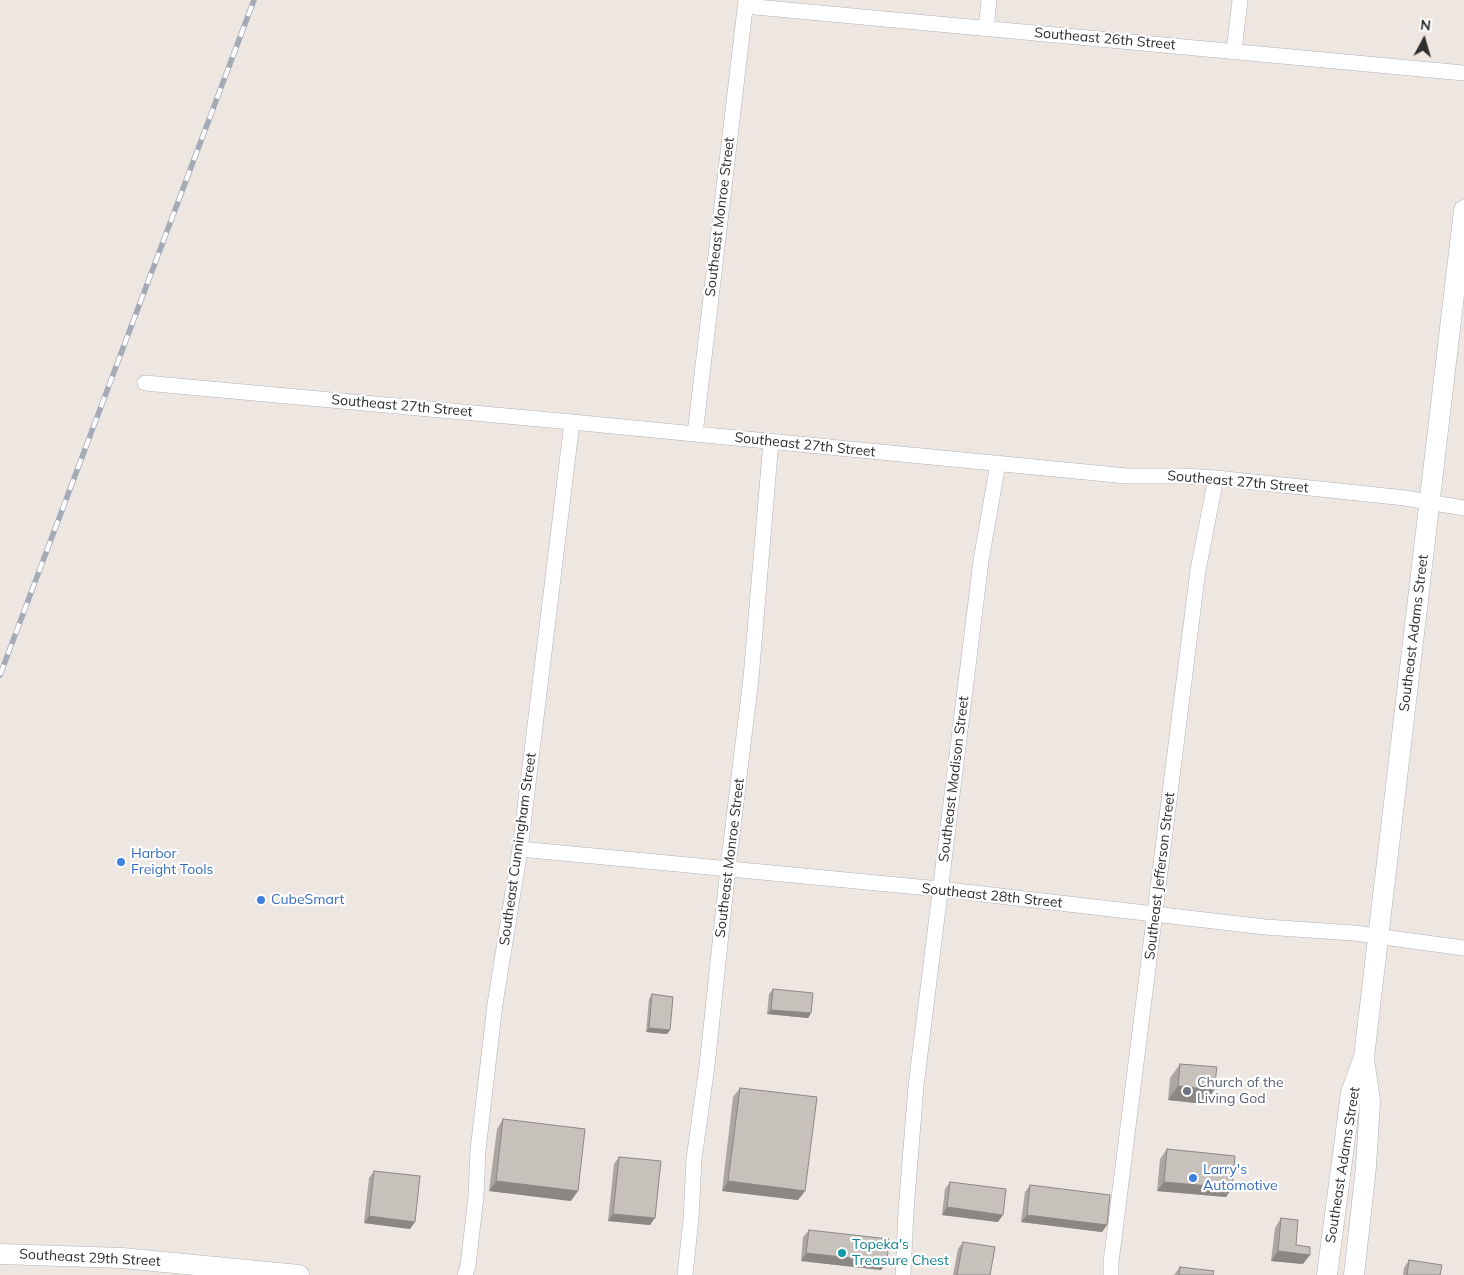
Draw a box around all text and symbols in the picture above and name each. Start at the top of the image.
north arrow [1399,15,1449,65]
text: N [1419,16,1432,35]
street label: Southeast 26th Street [1034,24,1176,54]
street label: Southeast Monroe Street [702,136,738,298]
street label: Southeast 27th Street [331,391,473,421]
street label: Southeast 27th Street [734,429,876,461]
street label: Southeast 27th Street [1167,467,1309,497]
street label: Southeast Adams Street [1396,554,1432,712]
street label: Southeast Madison Street [935,695,973,863]
street label: Southeast Cunningham Street [496,752,540,946]
street label: Southeast Monroe Street [712,777,748,939]
street label: Southeast Jefferson Street [1141,791,1179,961]
place label: Harbor Freight Tools [131,846,214,879]
marker: Harbor Freight Tools [115,856,127,868]
street label: Southeast 28th Street [921,880,1063,912]
place label: CubeSmart [271,892,344,908]
marker: CubeSmart [255,894,267,906]
place label: Church of the Living God [1197,1075,1284,1108]
marker: Church of the Living God [1181,1085,1193,1097]
street label: Southeast Adams Street [1322,1086,1364,1244]
place label: Larry's Automotive [1203,1162,1278,1194]
marker: Larry's Automotive [1187,1172,1199,1184]
place label: Topeka's Treasure Chest [852,1237,949,1270]
street label: Southeast 29th Street [19,1246,161,1270]
marker: Topeka's Treasure Chest [836,1247,848,1259]

